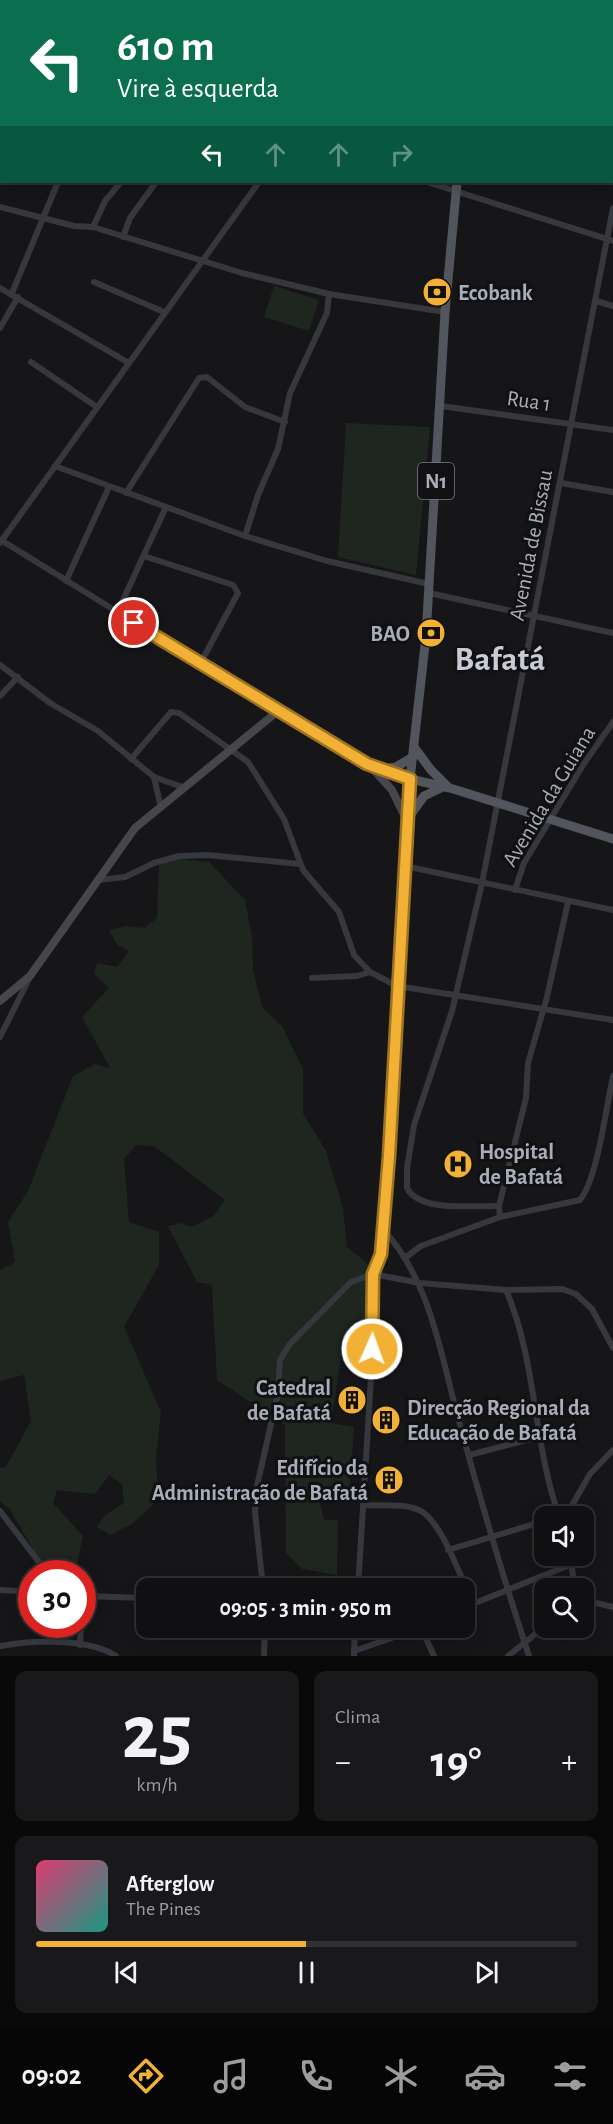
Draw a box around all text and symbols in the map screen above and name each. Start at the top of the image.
icon: left [18,24,96,102]
text: 610 m [117,26,215,68]
text: Vire à esquerda [117,75,279,102]
icon: left [196,138,229,171]
icon: ahead [259,138,292,171]
icon: ahead [322,138,355,171]
icon: right [385,138,418,171]
bank icon: Ecobank [421,276,453,308]
place label: Ecobank [458,282,533,304]
street label: Rua 1 [505,387,552,415]
road number: N1 [418,463,454,499]
street label: Avenida de Bissau [506,468,556,623]
pin [108,597,159,648]
icon: arrive [117,606,150,639]
bank icon: BAO [415,617,447,649]
place label: BAO [370,623,410,645]
district label: Bafatá [455,643,545,677]
street label: Avenida da Guiana [498,723,599,870]
place label: Hospital de Bafatá [479,1141,564,1188]
hospital icon: Hospital de Bafatá [442,1148,474,1180]
position arrow [340,1317,404,1381]
place label: Catedral de Bafatá [247,1377,331,1424]
building icon: Catedral de Bafatá [336,1384,368,1416]
place label: Direcção Regional da Educação de Bafatá [407,1397,590,1444]
building icon: Direcção Regional da Educação de Bafatá [370,1404,402,1436]
place label: Edifício da Administração de Bafatá [152,1457,368,1504]
building icon: Edifício da Administração de Bafatá [373,1464,405,1496]
map controls [534,1506,594,1638]
button: sound [534,1506,594,1566]
speed limit sign: 30 [18,1560,96,1638]
button: search [534,1578,594,1638]
text: 09:05 · 3 min · 950 m [219,1597,392,1619]
text: 25 [122,1695,192,1773]
text: Clima [335,1707,380,1727]
text: 19° [430,1740,482,1785]
text: − [335,1746,351,1779]
text: + [561,1746,577,1779]
text: km/h [136,1775,178,1795]
text: Afterglow [126,1873,214,1895]
text: The Pines [126,1899,201,1919]
icon: previous [110,1956,143,1989]
icon: pause [290,1956,323,1989]
icon: next [470,1956,503,1989]
icon: directions [125,2055,167,2097]
icon: music [210,2055,252,2097]
icon: phone [295,2055,337,2097]
icon: climate [380,2055,422,2097]
icon: car [464,2055,506,2097]
icon: filters [549,2055,591,2097]
text: 09:02 [21,2062,82,2089]

